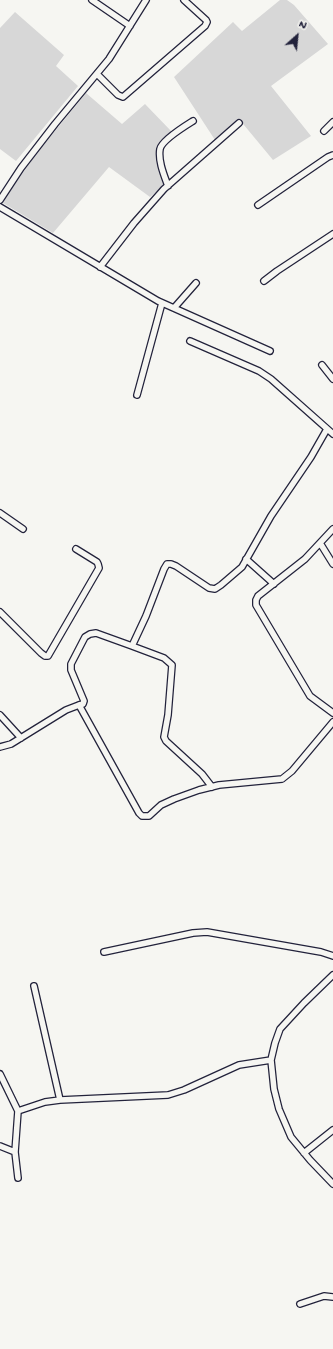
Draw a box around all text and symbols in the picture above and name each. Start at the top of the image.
north arrow [277,16,317,56]
text: N [297,18,308,32]

